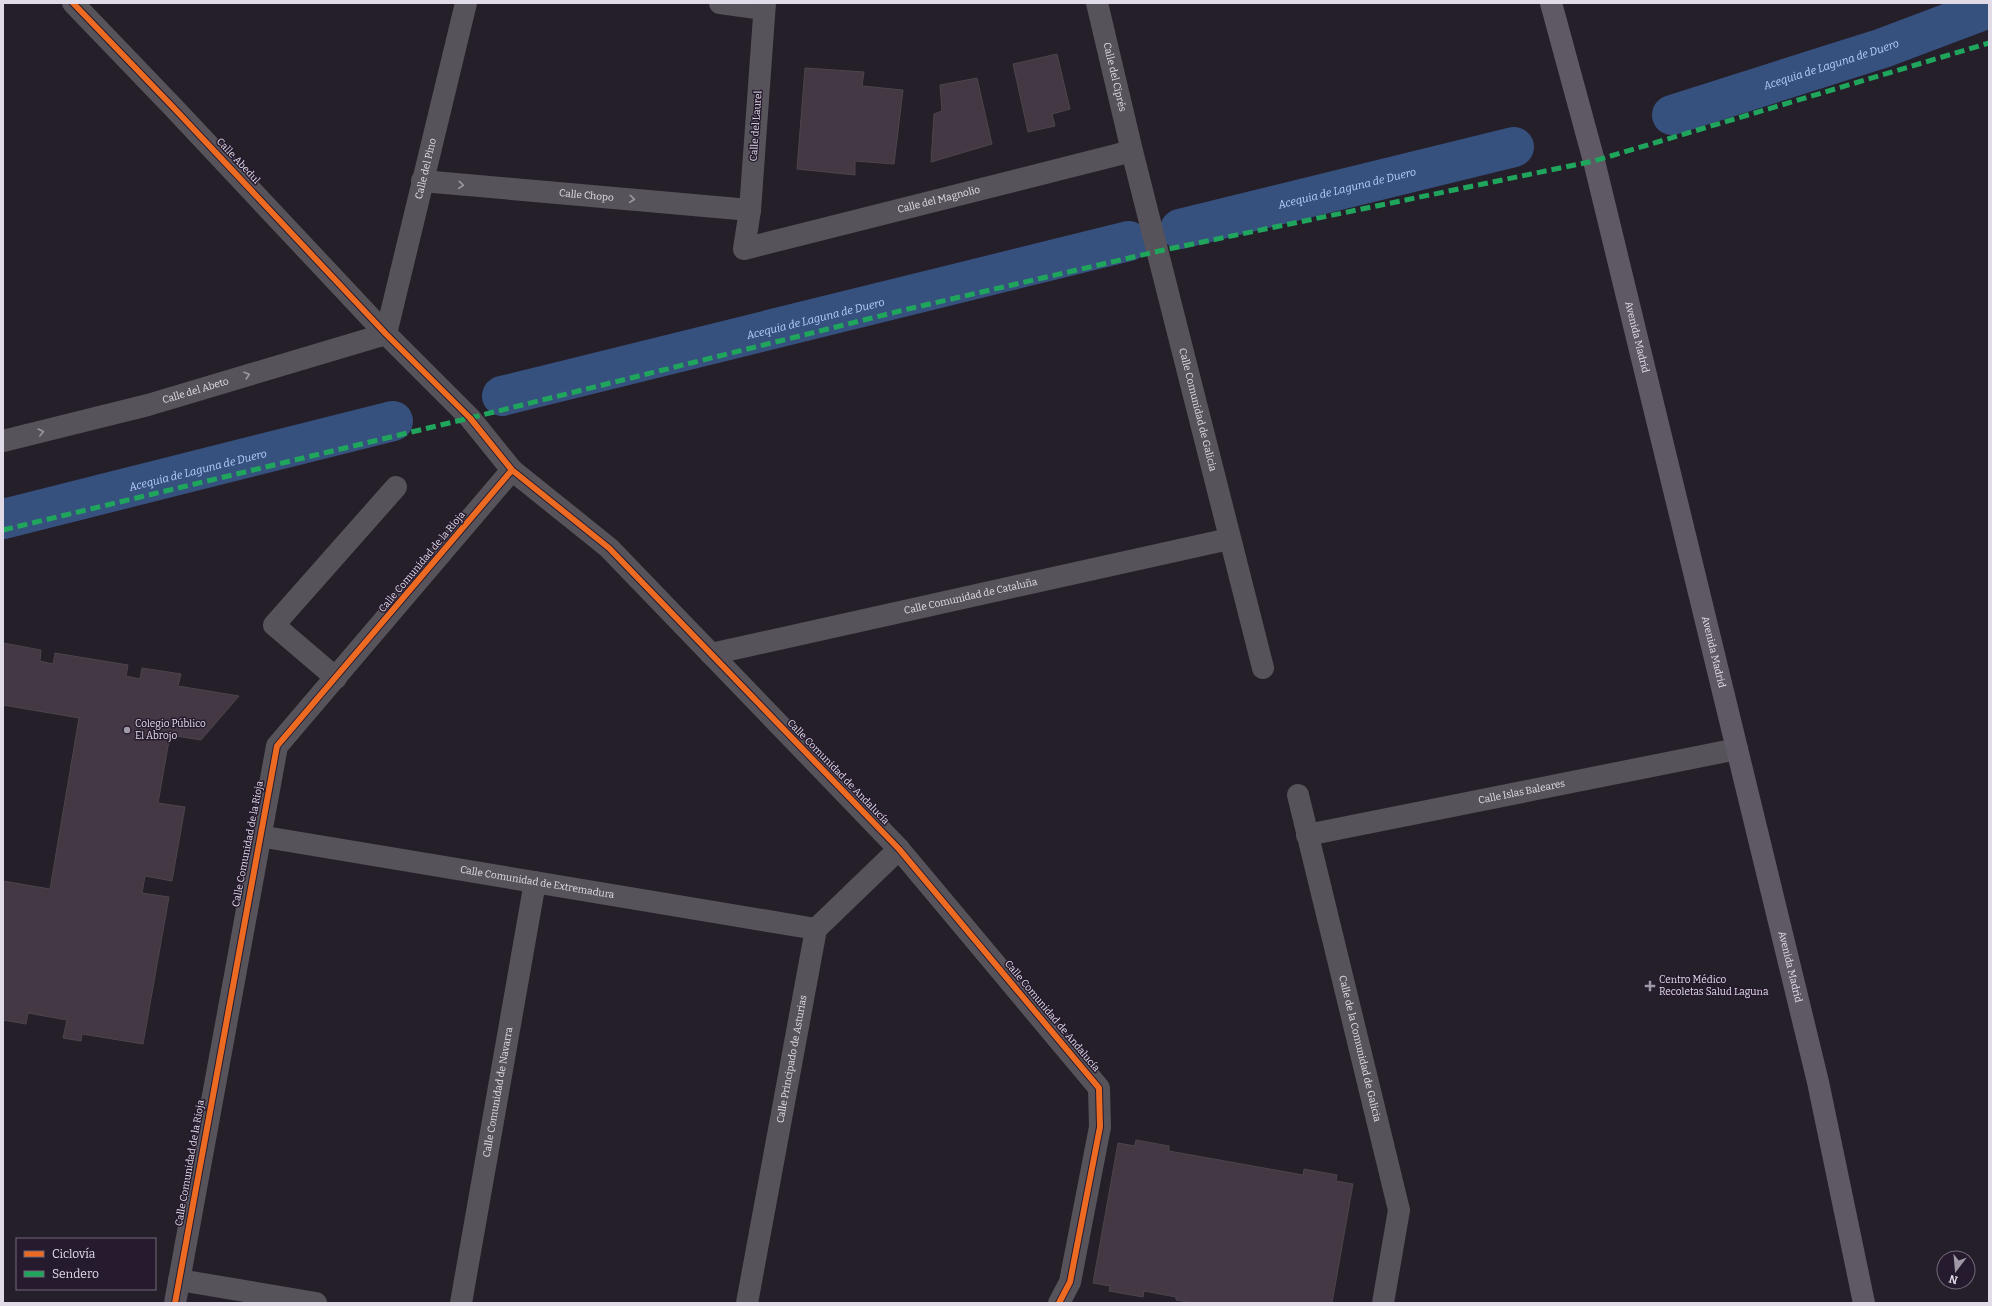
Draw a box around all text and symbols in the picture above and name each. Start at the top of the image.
water label: Acequia de Laguna de Duero [1761,36,1901,92]
street label: Calle del Ciprés [1100,41,1129,113]
street label: Calle del Laurel [748,90,764,162]
street label: Calle Abedul [214,136,262,186]
street label: Calle del Pino [413,137,439,200]
water label: Acequia de Laguna de Duero [1276,165,1417,211]
one-way arrow [458,180,464,189]
street label: Calle del Magnolio [896,184,982,216]
street label: Calle Chopo [558,187,614,204]
one-way arrow [629,195,635,204]
water label: Acequia de Laguna de Duero [744,295,886,342]
street label: Avenida Madrid [1622,300,1651,374]
street label: Calle Comunidad de Galicia [1176,347,1219,473]
one-way arrow [244,371,251,380]
street label: Calle del Abeto [161,375,230,406]
one-way arrow [38,428,44,436]
water label: Acequia de Laguna de Duero [127,446,268,494]
street label: Calle Comunidad de la Rioja [376,509,468,615]
street label: Calle Comunidad de Cataluña [903,576,1039,617]
street label: Avenida Madrid [1699,615,1728,689]
street label: Calle Comunidad de Andalucía [785,716,893,827]
place label: Colegio Público El Abrojo [135,717,206,742]
marker: Colegio Público El Abrojo [122,725,132,735]
street label: Calle Islas Baleares [1477,777,1566,807]
street label: Calle Comunidad de la Rioja [230,779,266,908]
street label: Calle Comunidad de Extremadura [459,864,616,901]
street label: Avenida Madrid [1775,930,1804,1004]
street label: Calle Comunidad de Andalucía [1002,957,1103,1074]
street label: Calle de la Comunidad de Galicia [1336,974,1383,1124]
place label: Centro Médico Recoletas Salud Laguna [1659,974,1769,998]
marker: Centro Médico Recoletas Salud Laguna [1644,980,1656,992]
street label: Calle Principado de Asturias [774,994,810,1124]
street label: Calle Comunidad de Navarra [481,1026,515,1158]
street label: Calle Comunidad de la Rioja [173,1098,207,1227]
legend [16,1238,156,1290]
text: Ciclovía [52,1247,96,1261]
north arrow [1936,1250,1976,1290]
text: Sendero [52,1267,99,1281]
text: N [1947,1272,1959,1287]

